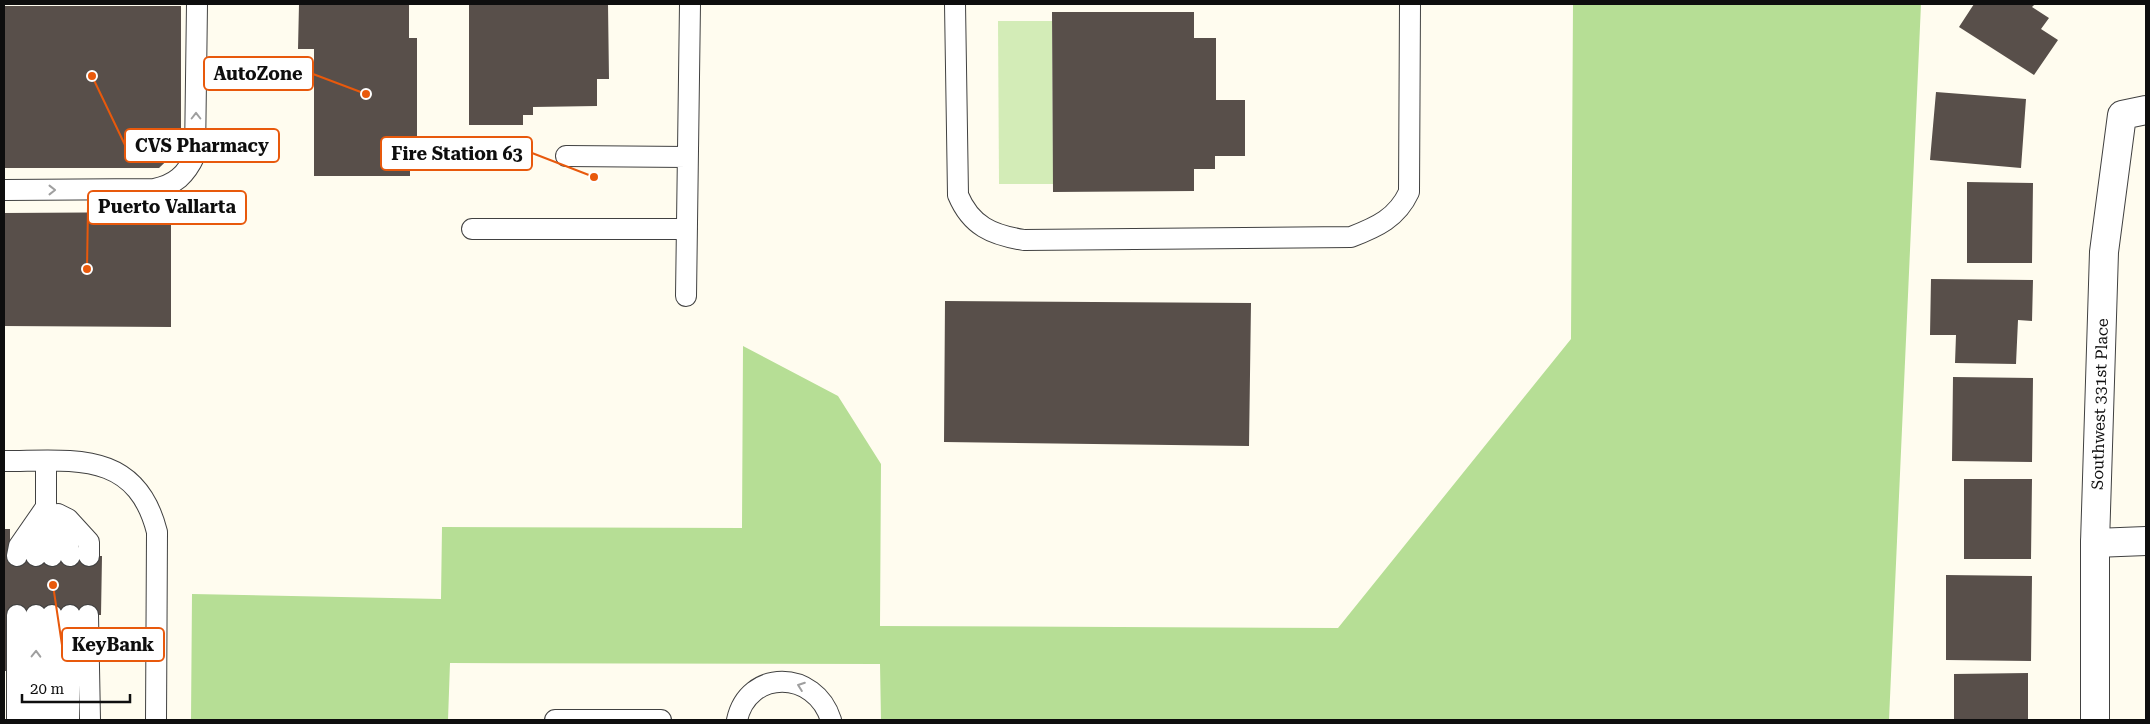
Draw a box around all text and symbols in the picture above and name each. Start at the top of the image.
callout: AutoZone [204,57,313,90]
text: AutoZone [213,63,303,84]
one-way arrow [191,112,201,120]
callout: CVS Pharmacy [125,129,279,162]
text: CVS Pharmacy [135,135,269,156]
callout: Fire Station 63 [381,137,532,170]
text: Fire Station 63 [391,143,523,164]
one-way arrow [49,185,57,195]
callout: Puerto Vallarta [88,191,246,224]
text: Puerto Vallarta [98,196,236,217]
street label: Southwest 331st Place [2088,318,2112,490]
callout: KeyBank [62,628,164,661]
text: KeyBank [72,634,155,655]
one-way arrow [30,650,41,658]
scale bar [22,672,130,704]
text: 20 m [30,680,65,698]
one-way arrow [797,682,806,692]

